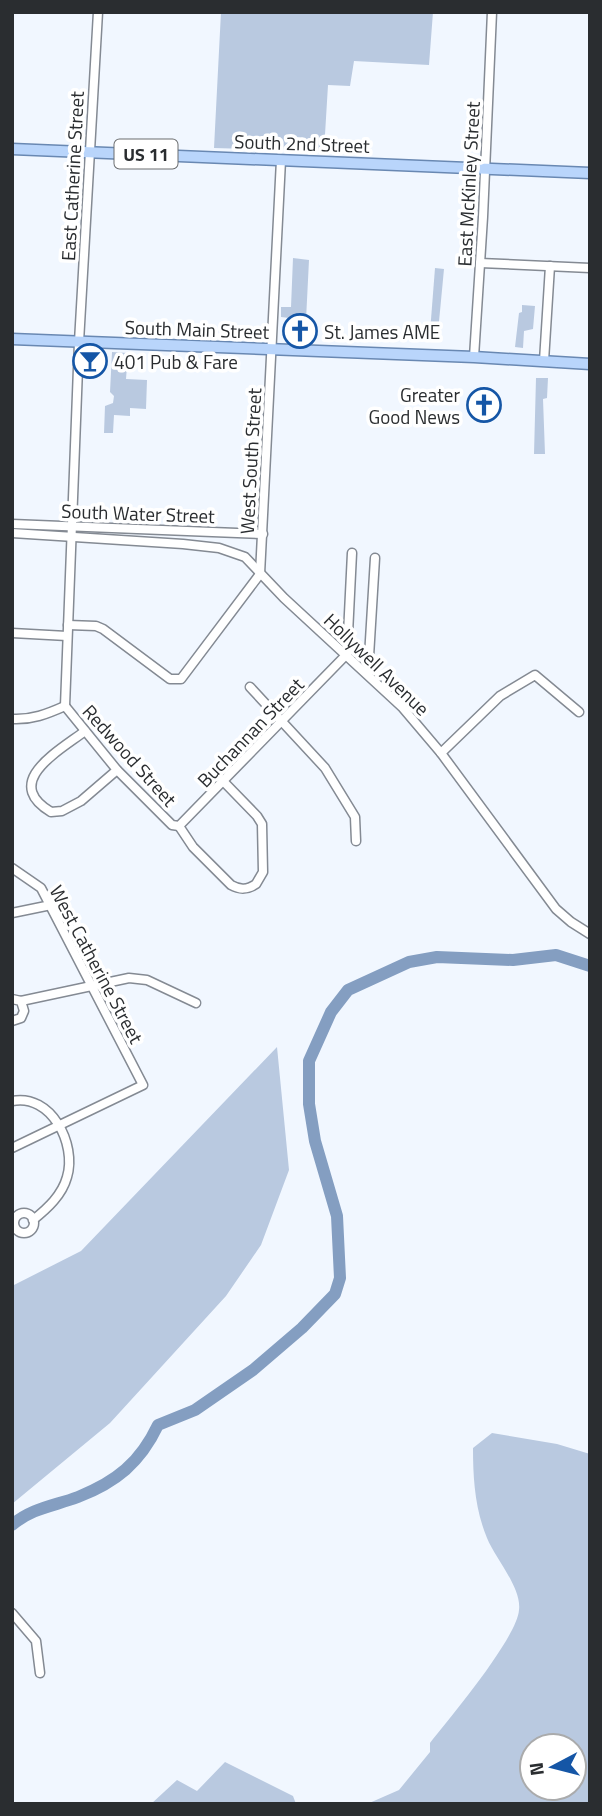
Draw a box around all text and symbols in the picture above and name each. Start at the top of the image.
street label: East Catherine Street [53,90,91,262]
street label: East McKinley Street [449,100,487,267]
street label: South 2nd Street [234,126,371,160]
road number: US 11 [114,140,178,168]
street label: South Main Street [124,312,270,346]
church icon: St. James AME [281,312,319,350]
place label: St. James AME [324,317,440,346]
bar icon: 401 Pub & Fare [71,342,109,380]
place label: 401 Pub & Fare [114,347,238,376]
place label: Greater Good News [369,380,460,431]
church icon: Greater Good News [465,386,503,424]
street label: West South Street [232,387,268,535]
street label: South Water Street [61,496,216,530]
street label: Hollywell Avenue [318,606,436,722]
street label: Buchannan Street [190,670,310,794]
street label: Redwood Street [76,697,184,813]
street label: West Catherine Street [43,880,151,1049]
north arrow [518,1732,588,1802]
text: N [520,1761,551,1777]

